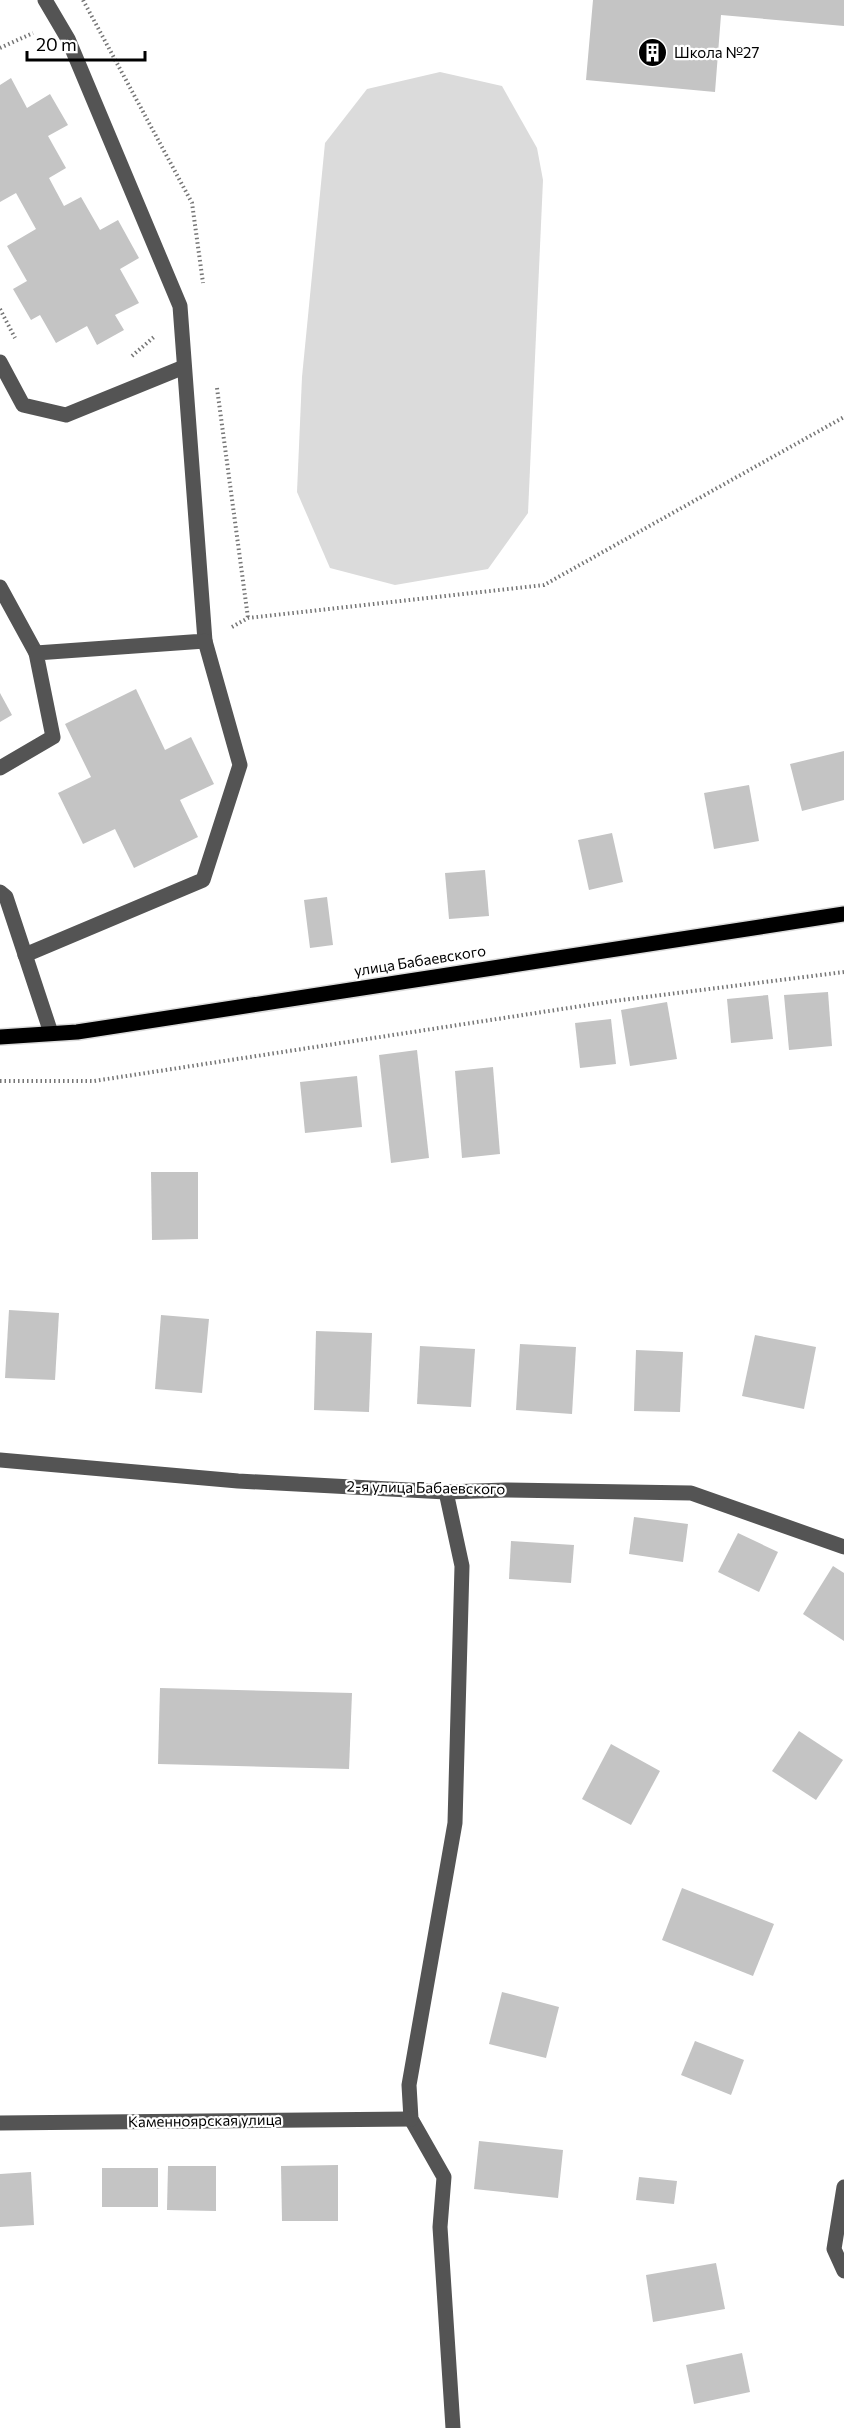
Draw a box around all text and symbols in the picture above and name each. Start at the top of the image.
scale bar [27,24,146,62]
text: 20 m [36,33,77,55]
building icon: Школа №27 [637,37,669,69]
place label: Школа №27 [674,43,759,61]
street label: улица Бабаевского [353,941,487,979]
street label: 2-я улица Бабаевского [347,1477,506,1497]
street label: Каменноярская улица [128,2110,282,2130]

